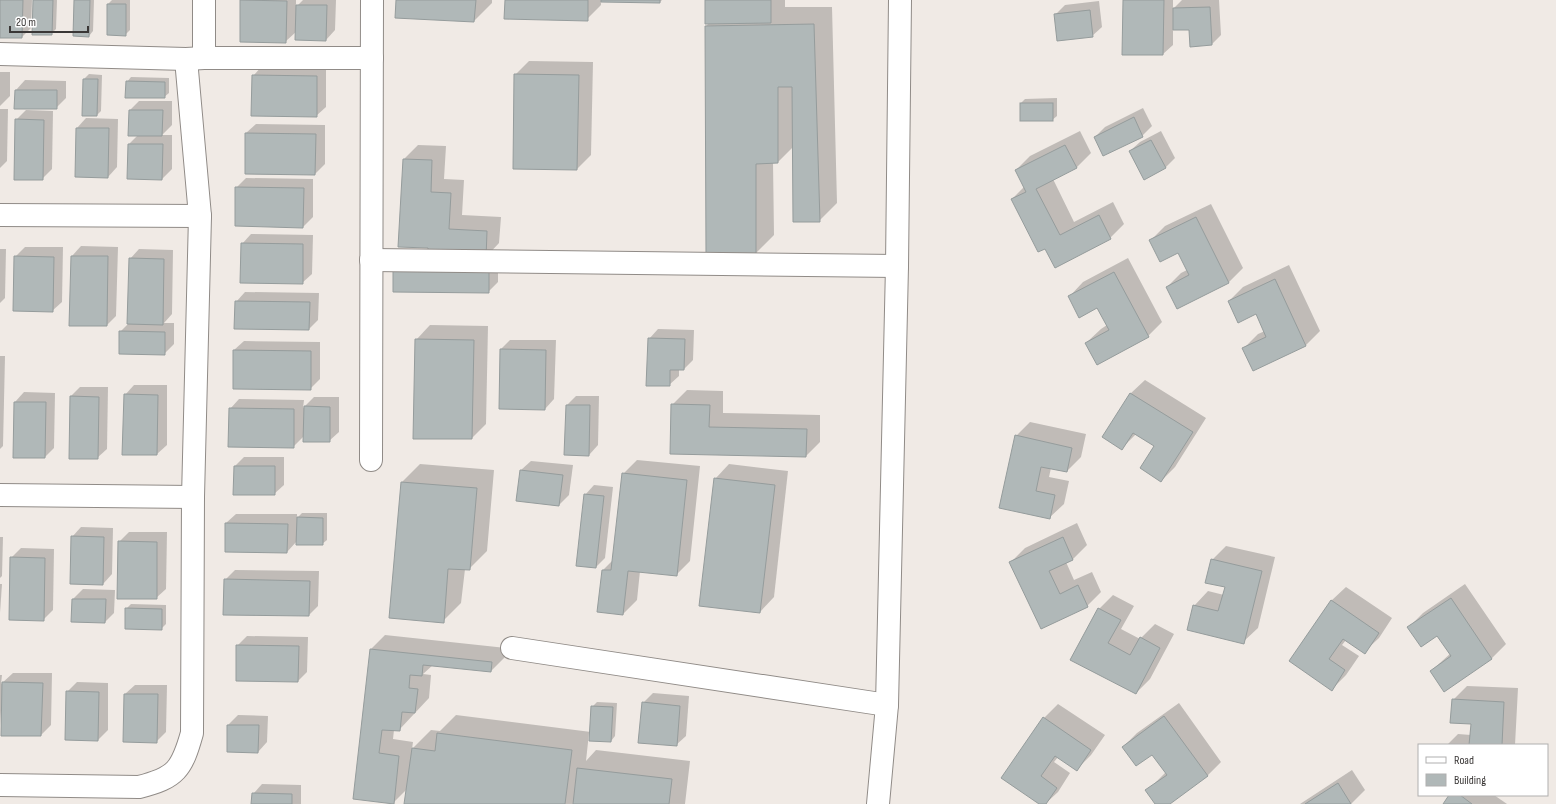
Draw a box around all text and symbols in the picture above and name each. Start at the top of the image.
scale bar [10,8,88,34]
text: 20 m [16,15,36,30]
legend [1418,744,1548,796]
text: Road [1454,753,1474,768]
text: Building [1454,773,1486,788]

